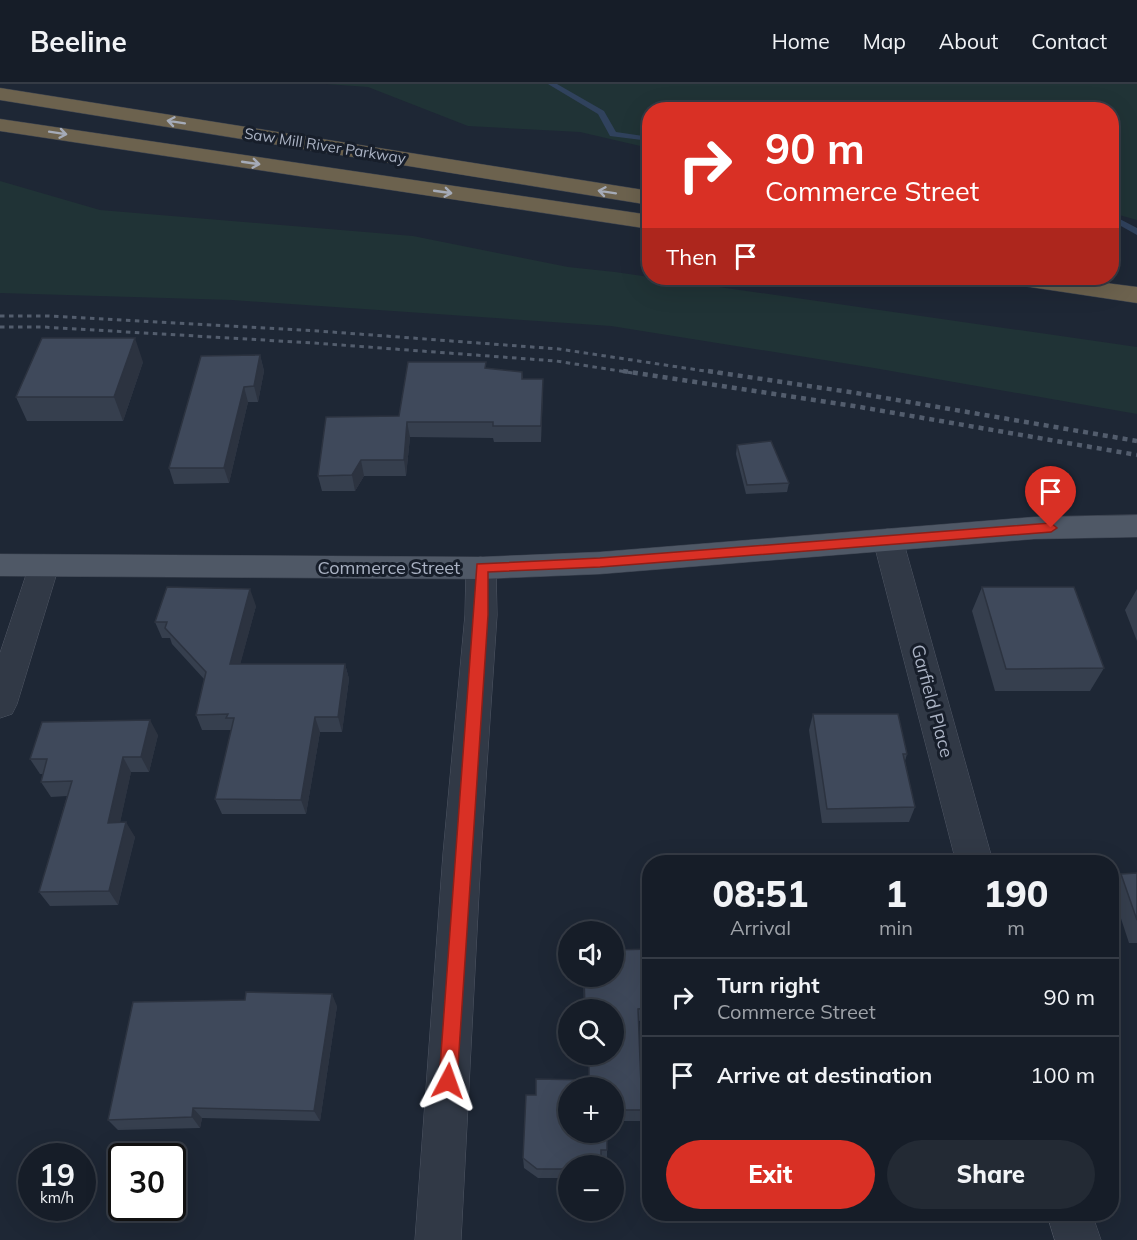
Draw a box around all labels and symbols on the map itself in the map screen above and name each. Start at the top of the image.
one-way arrow [166,117,186,128]
street label: Saw Mill River Parkway [243,123,407,168]
one-way arrow [47,128,67,139]
one-way arrow [240,157,260,168]
one-way arrow [433,186,453,197]
one-way arrow [598,186,618,197]
pin [1025,466,1076,528]
street label: Commerce Street [318,556,460,579]
street label: Garfield Place [906,642,959,760]
position arrow [416,1049,480,1113]
speed limit sign: 30 [108,1143,186,1221]

